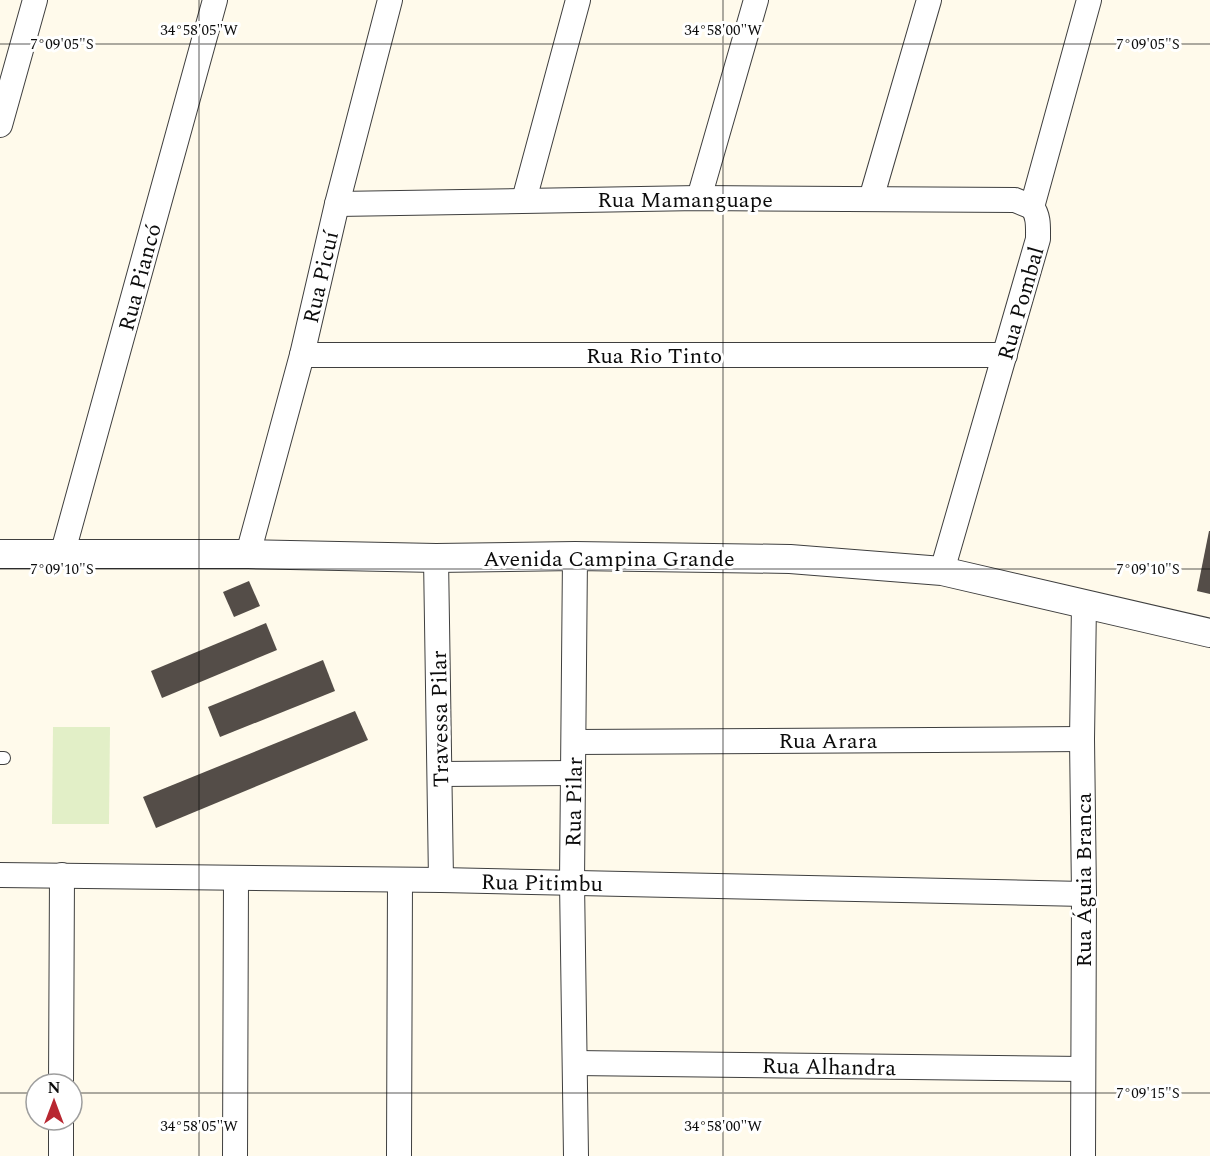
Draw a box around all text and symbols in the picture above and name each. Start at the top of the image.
text: 34°58'05"W [160,19,238,42]
text: 34°58'00"W [684,19,762,42]
text: 7°09'05"S [30,33,94,56]
text: 7°09'05"S [1116,33,1180,56]
street label: Rua Mamanguape [597,184,773,217]
street label: Rua Piancó [110,220,171,335]
street label: Rua Picuí [295,227,348,327]
street label: Rua Pombal [989,243,1053,364]
street label: Rua Rio Tinto [586,340,722,373]
street label: Avenida Campina Grande [483,543,735,576]
text: 7°09'10"S [30,558,94,581]
text: 7°09'10"S [1116,558,1180,581]
street label: Travessa Pilar [423,650,458,788]
street label: Rua Arara [778,725,878,758]
street label: Rua Pilar [557,756,592,847]
street label: Rua Águia Branca [1068,792,1101,968]
street label: Rua Pitimbu [481,866,603,901]
street label: Rua Alhandra [762,1050,897,1085]
north arrow [24,1072,84,1132]
text: N [47,1076,61,1100]
text: 7°09'15"S [1116,1082,1180,1105]
text: 34°58'05"W [160,1115,238,1138]
text: 34°58'00"W [684,1115,762,1138]

